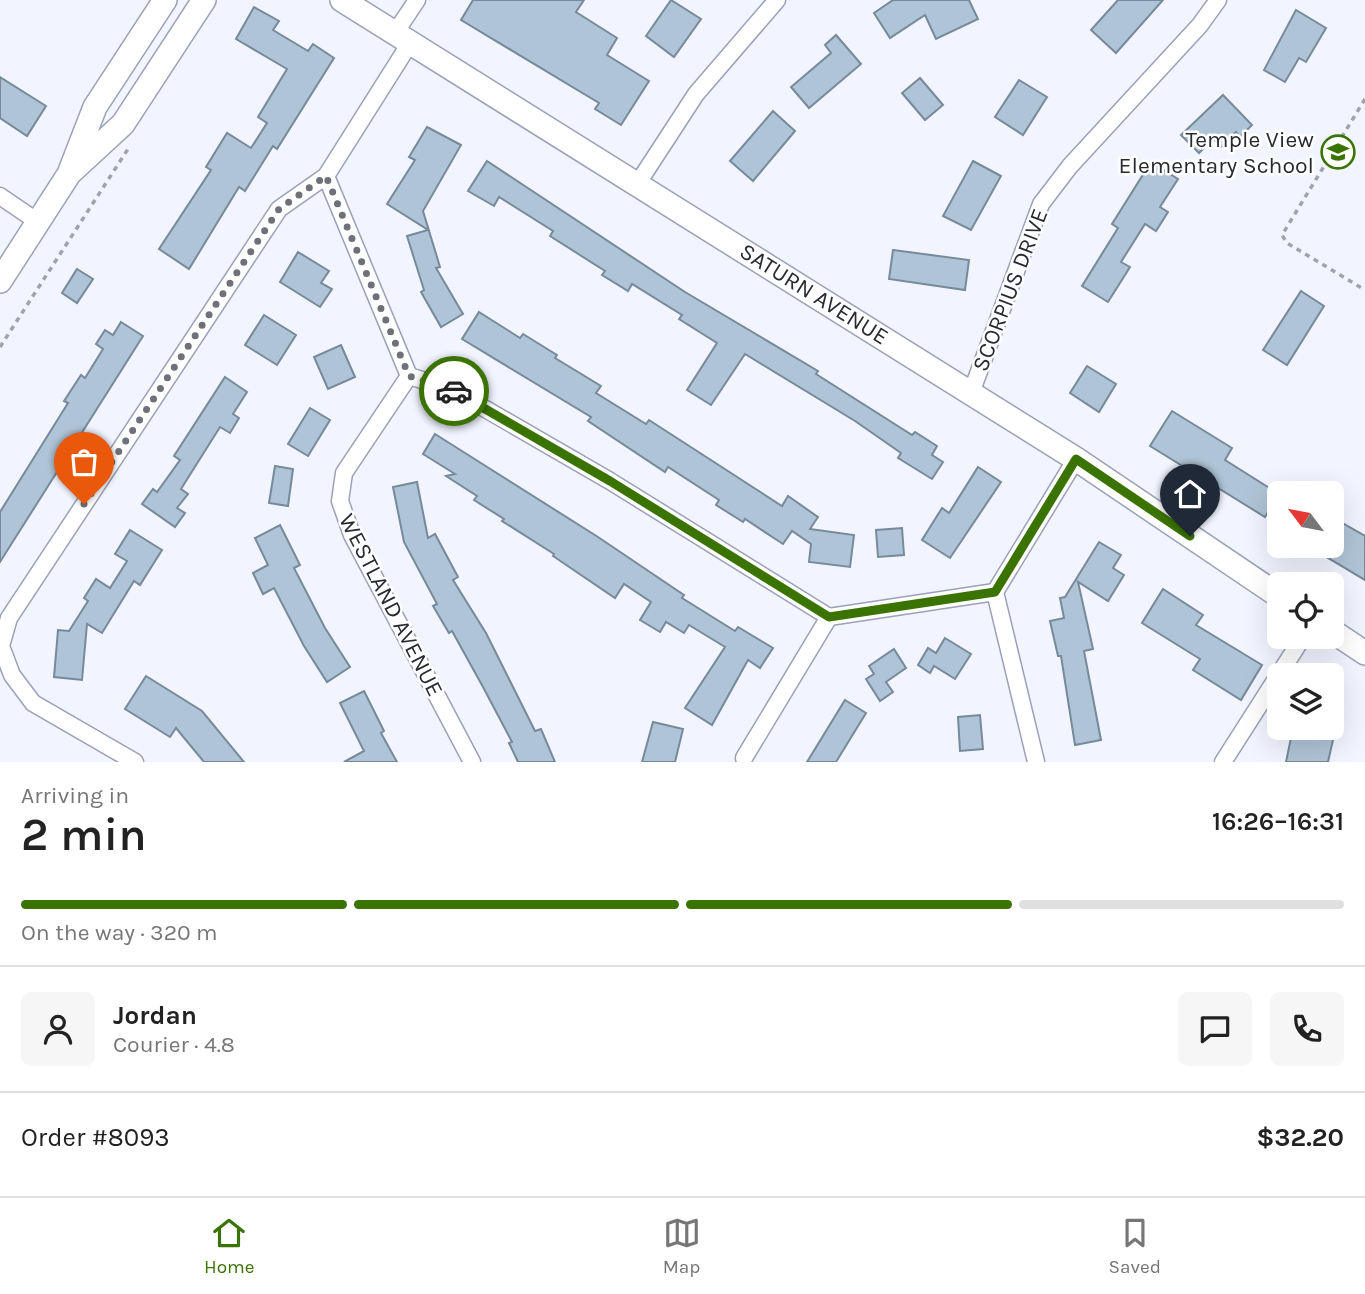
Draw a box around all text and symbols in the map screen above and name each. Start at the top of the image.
place label: Temple View Elementary School [1119,126,1314,179]
school or university icon: Temple View Elementary School [1319,133,1357,171]
street label: SCORPIUS DRIVE [967,205,1053,375]
street label: SATURN AVENUE [735,237,893,351]
courier [419,356,489,426]
icon: car [435,372,473,410]
pin [54,432,114,504]
icon: bag [65,443,103,481]
pin [1160,464,1220,536]
icon: home [1171,475,1209,513]
north arrow [1267,481,1344,558]
map controls [1267,481,1344,740]
street label: WESTLAND AVENUE [333,509,449,701]
button: locate [1267,572,1344,649]
button: layers [1267,663,1344,740]
text: Arriving in [21,782,129,809]
text: 16:26–16:31 [1212,806,1344,837]
text: 2 min [21,808,147,862]
text: On the way · 320 m [21,919,218,946]
button: person [21,992,95,1066]
button: chat [1178,992,1252,1066]
button: phone [1270,992,1344,1066]
text: Jordan [113,1000,197,1031]
text: Courier · 4.8 [113,1031,235,1058]
text: Order #8093 [21,1122,170,1153]
text: $32.20 [1256,1122,1344,1153]
tab: Home [204,1214,255,1278]
tab: Map [663,1214,701,1278]
tab: Saved [1109,1214,1161,1278]

